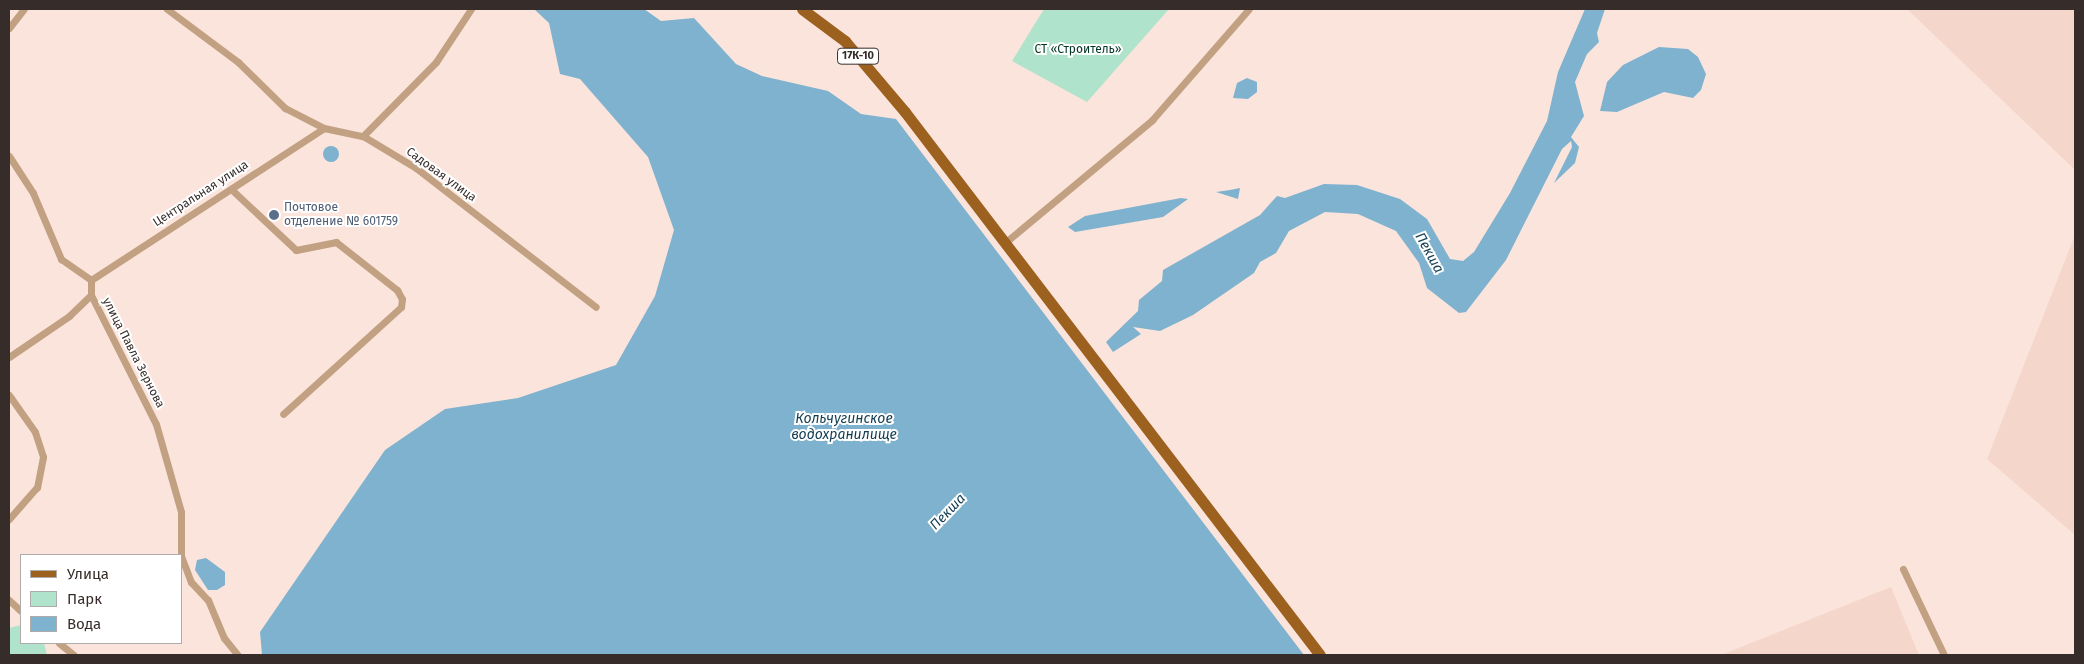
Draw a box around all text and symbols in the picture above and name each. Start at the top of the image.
park label: СТ «Строитель» [1034,43,1122,57]
road number: 17К-10 [837,48,879,64]
street label: Садовая улица [403,145,479,205]
street label: Центральная улица [151,158,251,230]
place label: Почтовое отделение № 601759 [284,201,398,229]
marker: Почтовое отделение № 601759 [268,209,280,221]
water label: Пекша [1411,230,1447,276]
street label: улица Павла Зернова [99,296,167,410]
water label: Кольчугинское водохранилище [791,411,897,444]
water label: Пекша [927,490,969,534]
legend [20,554,182,644]
text: Улица [67,565,109,583]
text: Парк [67,590,102,608]
text: Вода [67,615,101,633]

